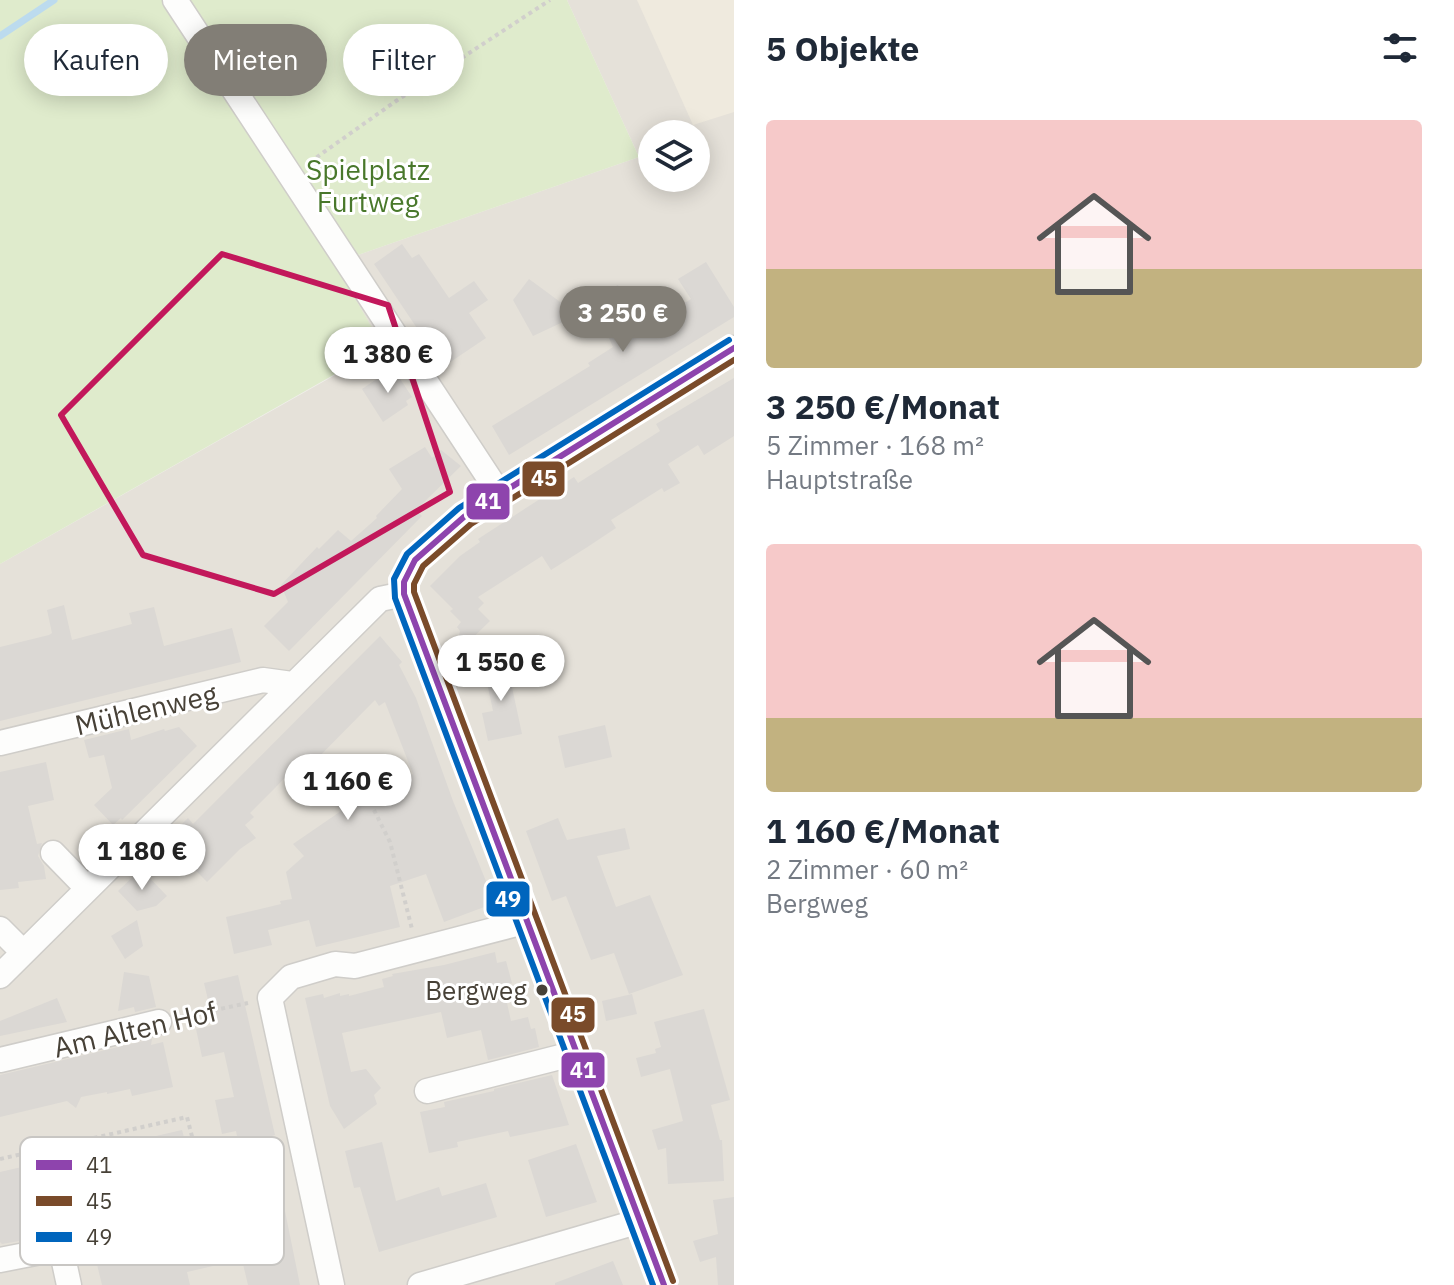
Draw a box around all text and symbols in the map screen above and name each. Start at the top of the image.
chip: Kaufen [24,24,168,96]
chip: Mieten [184,24,327,96]
chip: Filter [343,24,464,96]
text: 5 Objekte [766,26,919,70]
icon: filters [1378,26,1422,70]
map controls [638,120,710,192]
button: layers [638,120,710,192]
park label: Spielplatz Furtweg [306,151,430,220]
icon: home [1022,172,1166,316]
pin: 3 250 € [549,286,697,354]
text: 3 250 € [578,295,668,329]
pin: 1 380 € [314,327,462,395]
text: 1 380 € [343,336,433,370]
text: 3 250 €/Monat [766,384,1000,428]
text: 5 Zimmer · 168 m² [766,428,984,462]
line badge: 45 [521,460,566,498]
text: Hauptstraße [766,462,913,496]
text: 45 [531,463,557,492]
line badge: 41 [465,482,511,521]
text: 41 [475,486,501,515]
icon: home [1022,596,1166,740]
pin: 1 550 € [427,635,575,703]
text: 1 550 € [456,644,546,678]
street label: Mühlenweg [71,675,221,743]
pin: 1 160 € [274,754,422,822]
text: 1 160 € [303,763,393,797]
text: 1 160 €/Monat [766,808,1000,852]
pin: 1 180 € [68,824,216,892]
text: 1 180 € [97,833,187,867]
text: 2 Zimmer · 60 m² [766,852,968,886]
line badge: 49 [485,880,531,918]
text: 49 [495,884,521,913]
text: Bergweg [766,886,868,920]
place label: Bergweg [425,973,527,1007]
marker: Bergweg [534,982,550,998]
street label: Am Alten Hof [50,992,220,1066]
line badge: 45 [550,996,596,1034]
text: 45 [560,999,586,1028]
line badge: 41 [560,1051,606,1089]
text: 41 [570,1055,596,1084]
legend [20,1137,284,1265]
text: 41 [86,1150,112,1179]
text: 45 [86,1186,112,1215]
text: 49 [86,1222,112,1251]

